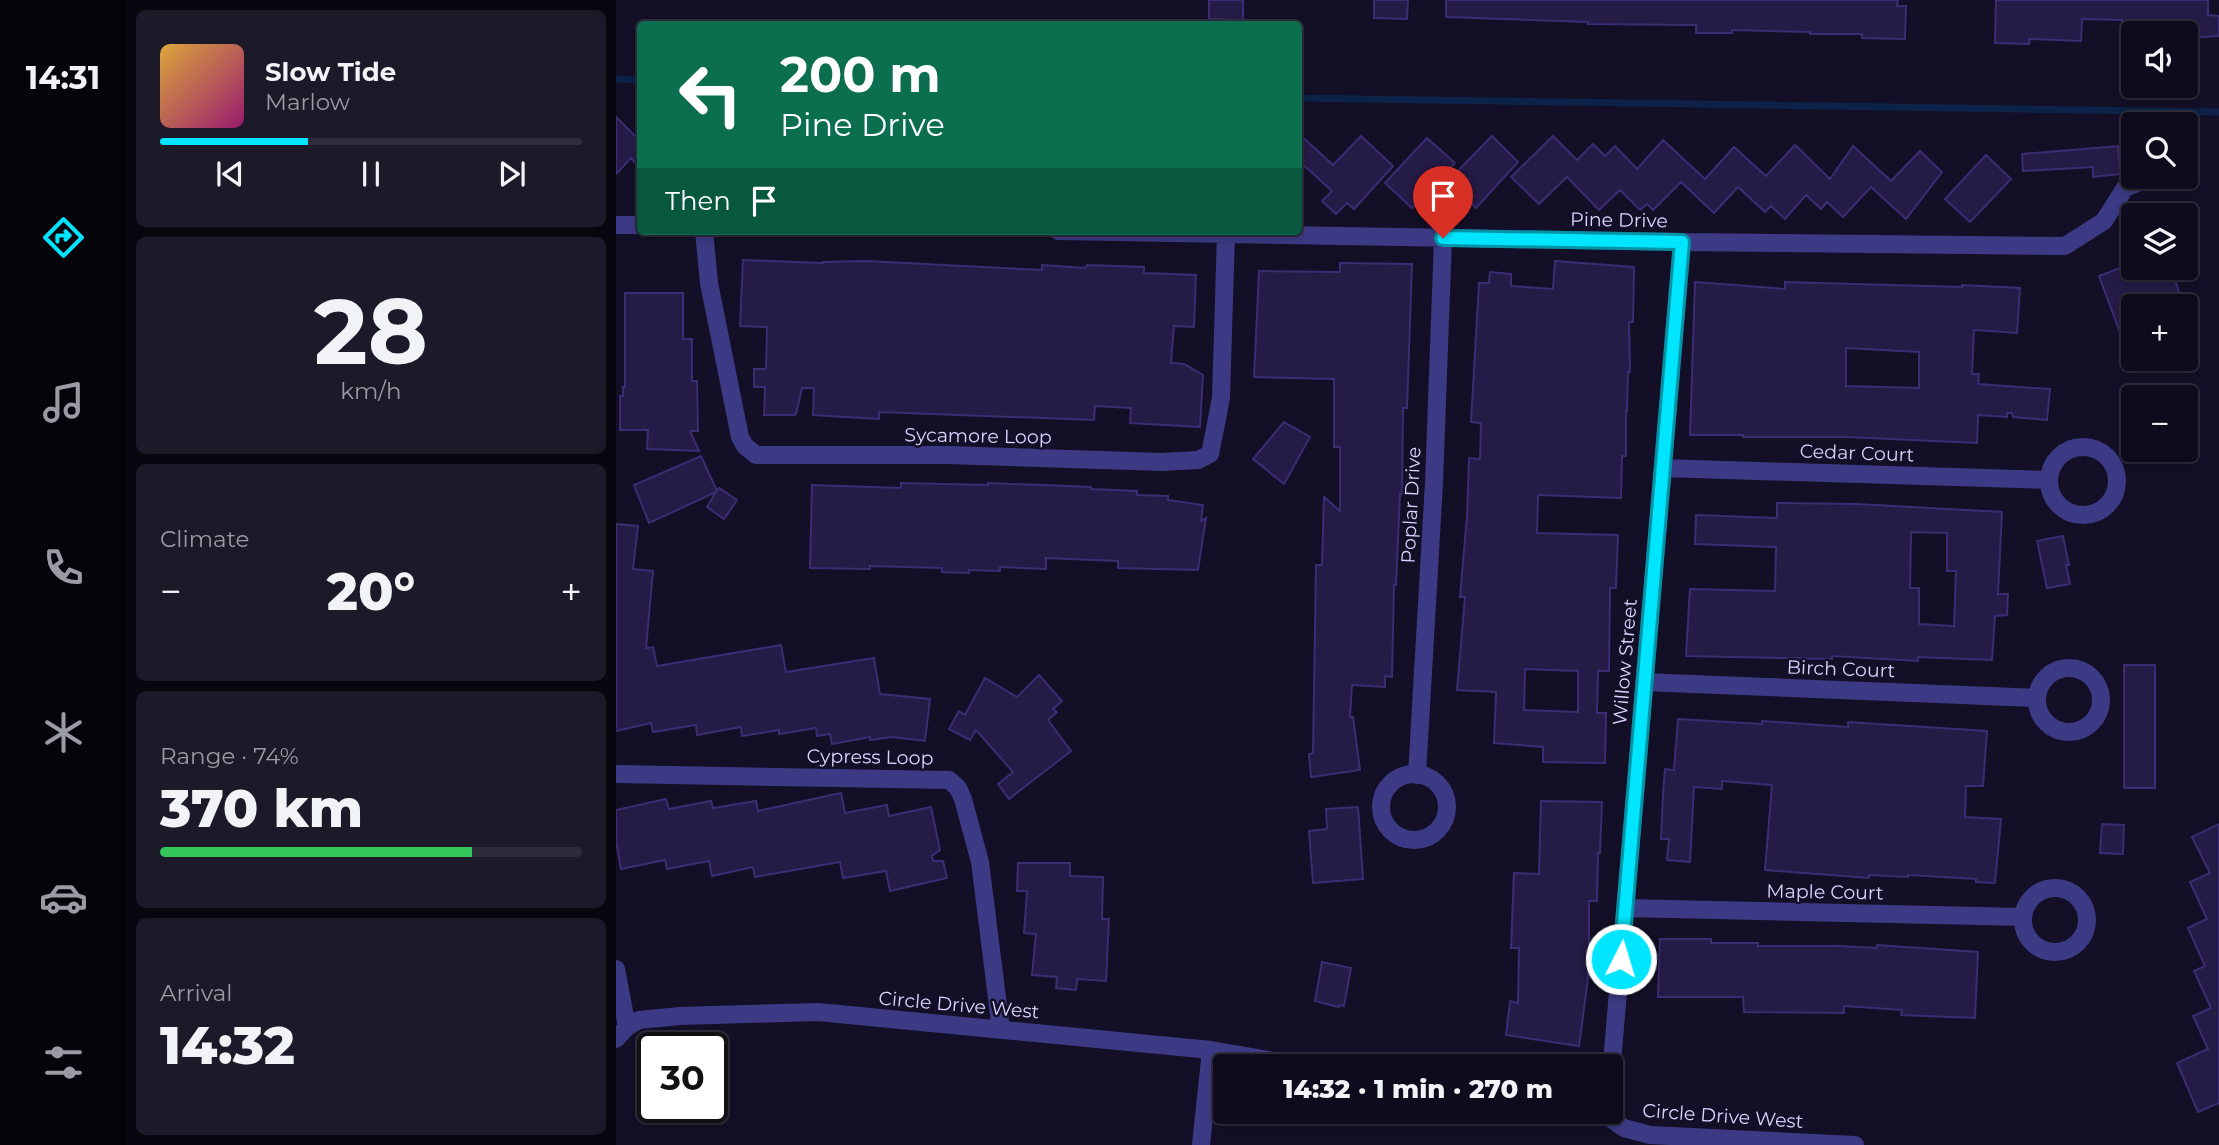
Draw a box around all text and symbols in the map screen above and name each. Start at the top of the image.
map controls [2121,21,2198,462]
button: sound [2121,21,2198,98]
text: 200 m [780,45,941,104]
icon: left [665,49,756,140]
text: Slow Tide [265,56,396,88]
text: 14:31 [26,58,100,97]
text: Marlow [265,88,350,116]
text: Pine Drive [780,105,945,144]
button: search [2121,112,2198,189]
icon: previous [211,155,249,193]
icon: pause [352,155,390,193]
icon: next [493,155,531,193]
pin [1413,166,1473,238]
icon: arrive [1424,177,1462,215]
icon: arrive [745,182,783,220]
text: Then [665,185,731,217]
button: layers [2121,203,2198,280]
street label: Pine Drive [1570,208,1668,232]
icon: directions [39,213,88,262]
text: 28 [314,276,428,387]
button: + [2121,294,2198,371]
text: km/h [340,377,402,405]
icon: music [39,378,88,427]
button: − [2121,385,2198,462]
street label: Sycamore Loop [904,423,1052,449]
street label: Cedar Court [1799,440,1915,467]
street label: Poplar Drive [1396,446,1426,564]
text: Climate [160,525,249,553]
icon: phone [39,543,88,592]
text: 20° [327,560,415,623]
text: − [160,568,182,615]
text: + [560,568,582,615]
street label: Willow Street [1608,598,1642,726]
street label: Birch Court [1786,656,1896,682]
icon: climate [39,708,88,757]
text: Range · 74% [160,742,299,770]
street label: Cypress Loop [806,744,934,770]
text: 370 km [160,777,363,840]
icon: car [39,873,88,922]
street label: Maple Court [1766,879,1884,905]
position arrow [1584,922,1658,996]
text: Arrival [160,979,233,1007]
street label: Circle Drive West [878,987,1041,1024]
text: 14:32 [160,1014,295,1077]
speed limit sign: 30 [637,1032,728,1123]
icon: filters [39,1038,88,1087]
text: 14:32 · 1 min · 270 m [1283,1073,1553,1105]
street label: Circle Drive West [1642,1099,1805,1133]

